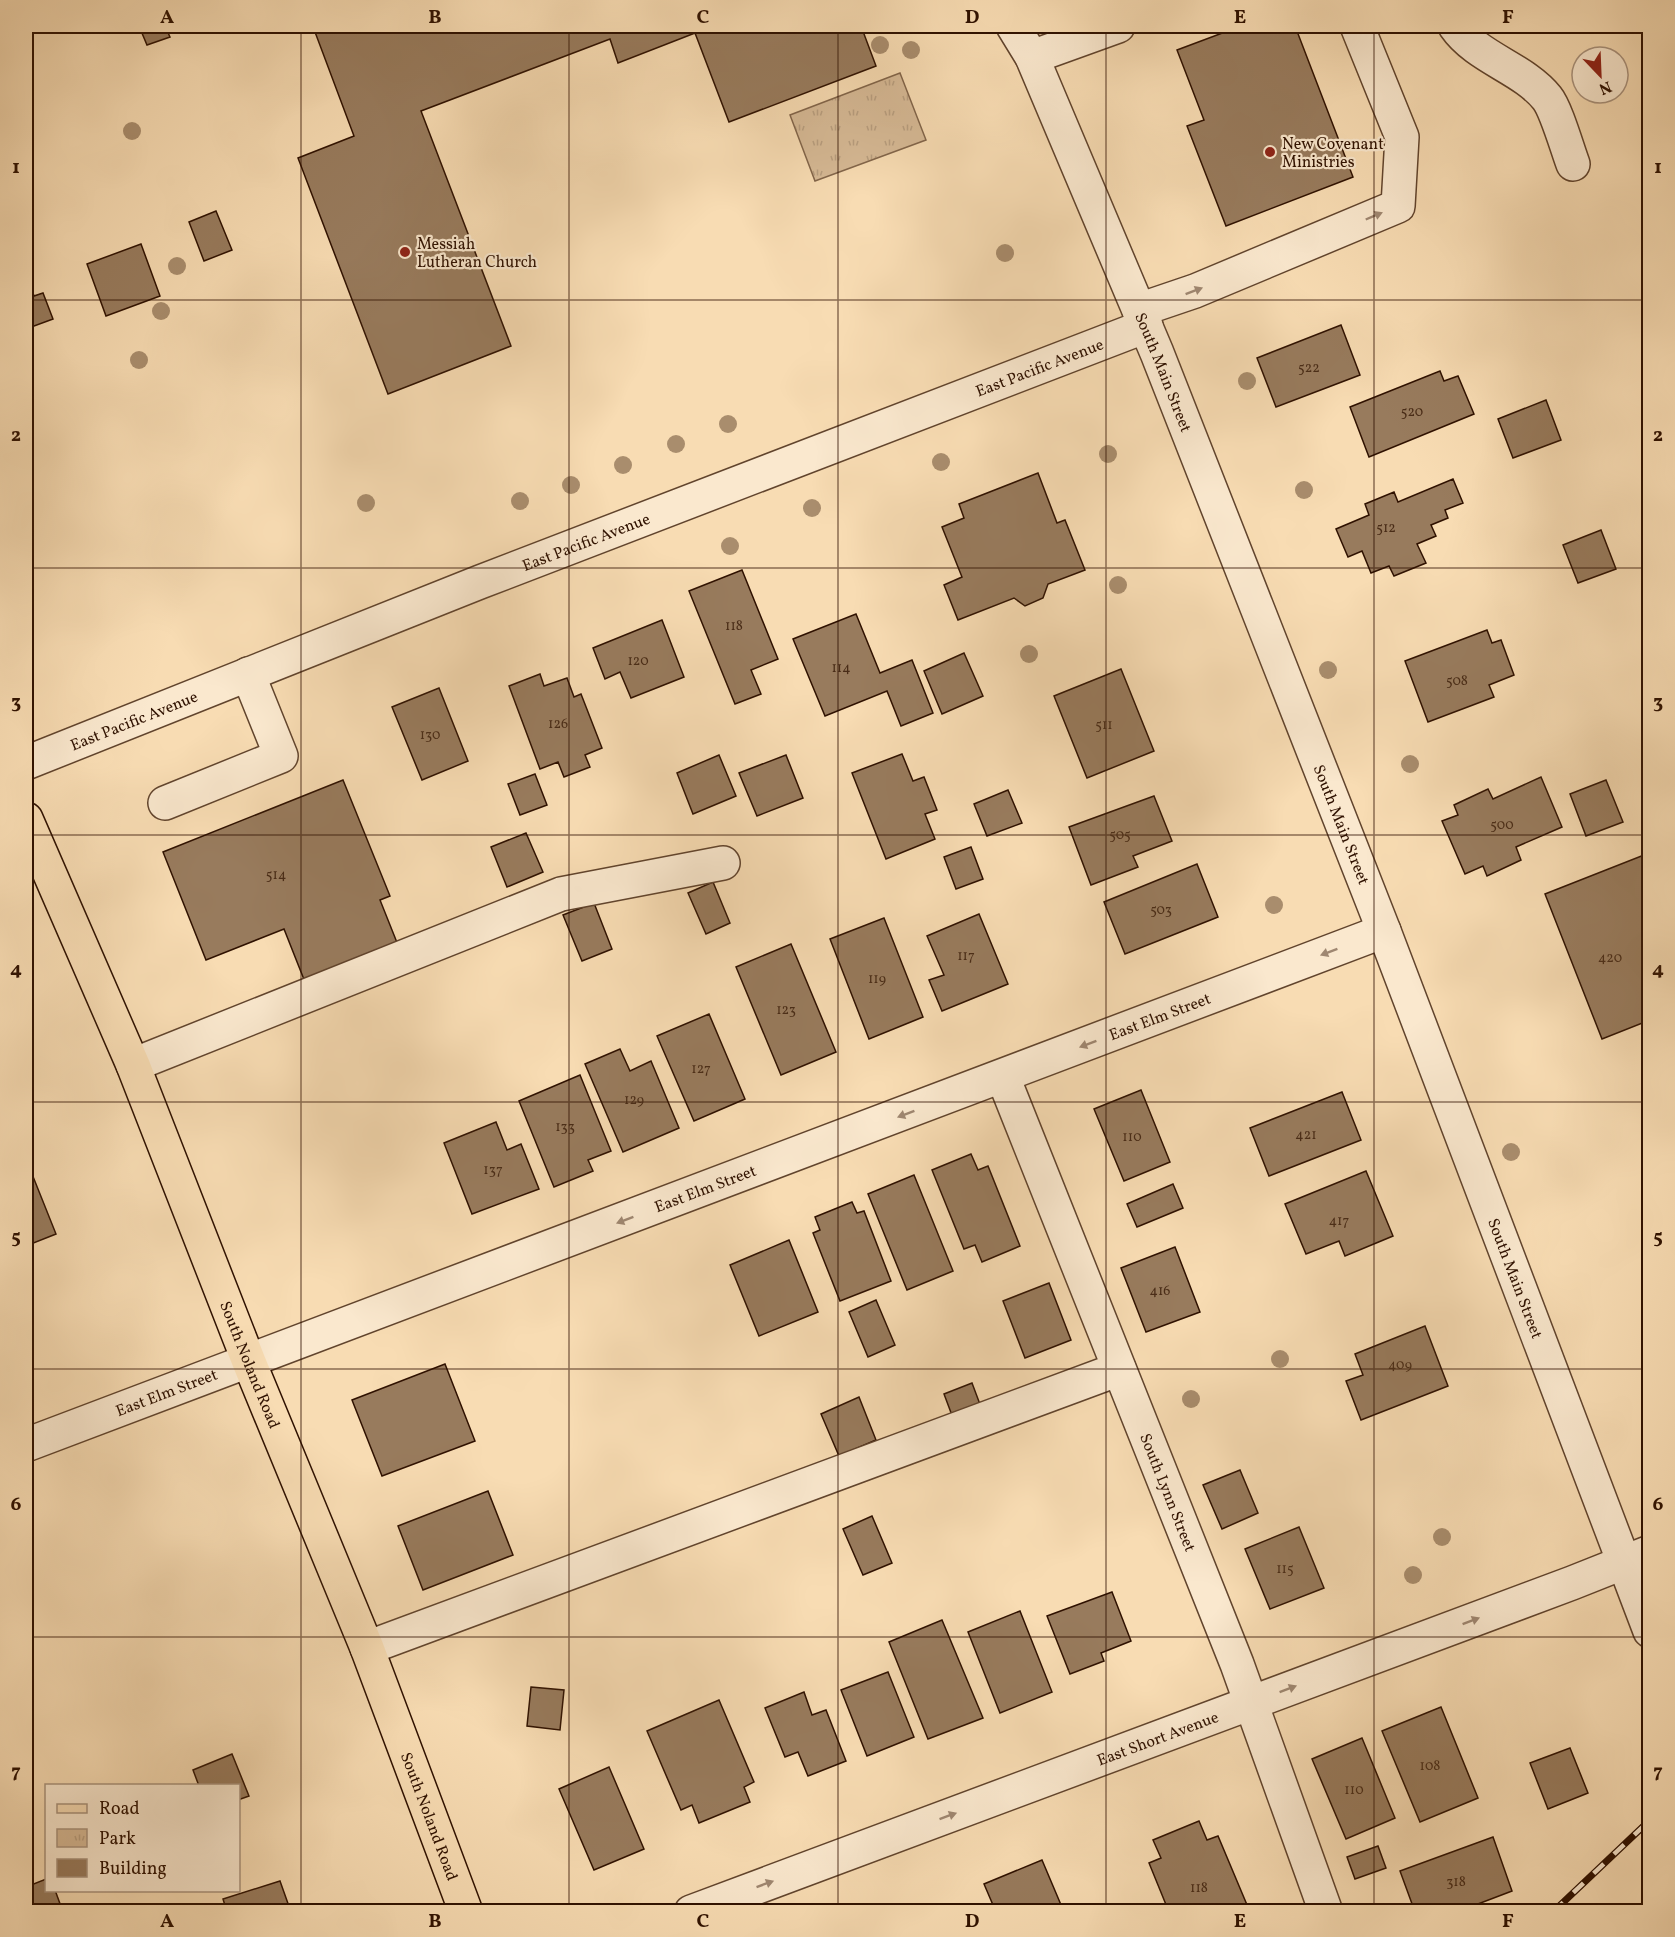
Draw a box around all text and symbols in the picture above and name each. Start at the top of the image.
text: A [160,4,174,32]
text: B [428,4,442,32]
text: C [697,4,710,32]
text: D [965,4,979,32]
text: E [1234,4,1246,32]
text: F [1502,4,1514,32]
north arrow [1570,45,1630,105]
text: N [1595,75,1615,100]
place label: New Covenant Ministries [1282,134,1384,174]
marker: New Covenant Ministries [1263,145,1277,159]
text: 1 [12,154,20,182]
text: 1 [1654,154,1662,182]
one-way arrow [1365,211,1383,220]
place label: Messiah Lutheran Church [417,234,537,274]
marker: Messiah Lutheran Church [398,245,412,259]
one-way arrow [1185,286,1203,295]
street label: South Main Street [1128,310,1196,436]
street label: East Pacific Avenue [973,334,1107,403]
house number: 522 [1298,359,1320,378]
house number: 520 [1401,403,1423,422]
text: 2 [11,422,21,450]
text: 2 [1653,422,1663,450]
street label: East Pacific Avenue [519,509,654,578]
house number: 512 [1376,519,1396,538]
house number: 118 [725,617,743,636]
house number: 120 [627,652,649,671]
house number: 114 [831,659,851,678]
house number: 508 [1446,672,1468,691]
street label: East Pacific Avenue [68,687,201,757]
text: 3 [11,689,21,717]
text: 3 [1653,689,1663,717]
house number: 126 [548,715,568,734]
house number: 511 [1095,716,1113,735]
house number: 130 [420,726,440,745]
street label: South Main Street [1307,762,1374,889]
house number: 500 [1490,816,1514,835]
house number: 505 [1109,826,1131,845]
house number: 514 [266,866,286,885]
house number: 503 [1150,901,1172,920]
house number: 117 [957,947,975,966]
one-way arrow [1320,948,1338,957]
house number: 420 [1598,949,1622,968]
text: 4 [10,956,22,984]
text: 4 [1652,956,1664,984]
house number: 119 [868,970,886,989]
street label: East Elm Street [1106,988,1215,1047]
house number: 123 [776,1001,796,1020]
one-way arrow [1079,1040,1097,1050]
house number: 127 [691,1060,711,1079]
house number: 129 [624,1091,644,1110]
one-way arrow [896,1109,914,1119]
house number: 133 [555,1118,575,1137]
house number: 421 [1295,1126,1317,1145]
house number: 110 [1122,1128,1142,1147]
house number: 137 [483,1161,503,1180]
street label: East Elm Street [652,1161,760,1219]
house number: 417 [1329,1212,1349,1231]
one-way arrow [616,1215,634,1225]
street label: South Main Street [1481,1215,1547,1343]
text: 5 [11,1224,21,1252]
text: 5 [1653,1224,1663,1252]
house number: 416 [1150,1282,1170,1301]
street label: South Noland Road [213,1298,284,1432]
house number: 409 [1388,1356,1412,1375]
street label: East Elm Street [113,1364,221,1423]
street label: South Lynn Street [1133,1431,1200,1556]
text: 6 [11,1491,22,1519]
text: 6 [1653,1491,1664,1519]
house number: 115 [1276,1560,1294,1579]
one-way arrow [1462,1616,1480,1625]
one-way arrow [1279,1684,1297,1693]
street label: East Short Avenue [1094,1707,1222,1772]
street label: South Noland Road [394,1749,462,1884]
house number: 108 [1420,1757,1440,1776]
text: 7 [11,1758,21,1786]
text: 7 [1653,1758,1663,1786]
house number: 110 [1344,1781,1364,1800]
legend [45,1784,240,1892]
text: Road [99,1797,140,1822]
one-way arrow [939,1810,957,1820]
text: Park [99,1827,136,1852]
text: Building [99,1857,167,1882]
house number: 318 [1446,1873,1466,1892]
one-way arrow [756,1878,774,1888]
house number: 118 [1190,1879,1208,1898]
text: A [160,1908,174,1936]
text: B [428,1908,442,1936]
text: C [697,1908,710,1936]
text: D [965,1908,979,1936]
text: E [1234,1908,1246,1936]
text: F [1502,1908,1514,1936]

